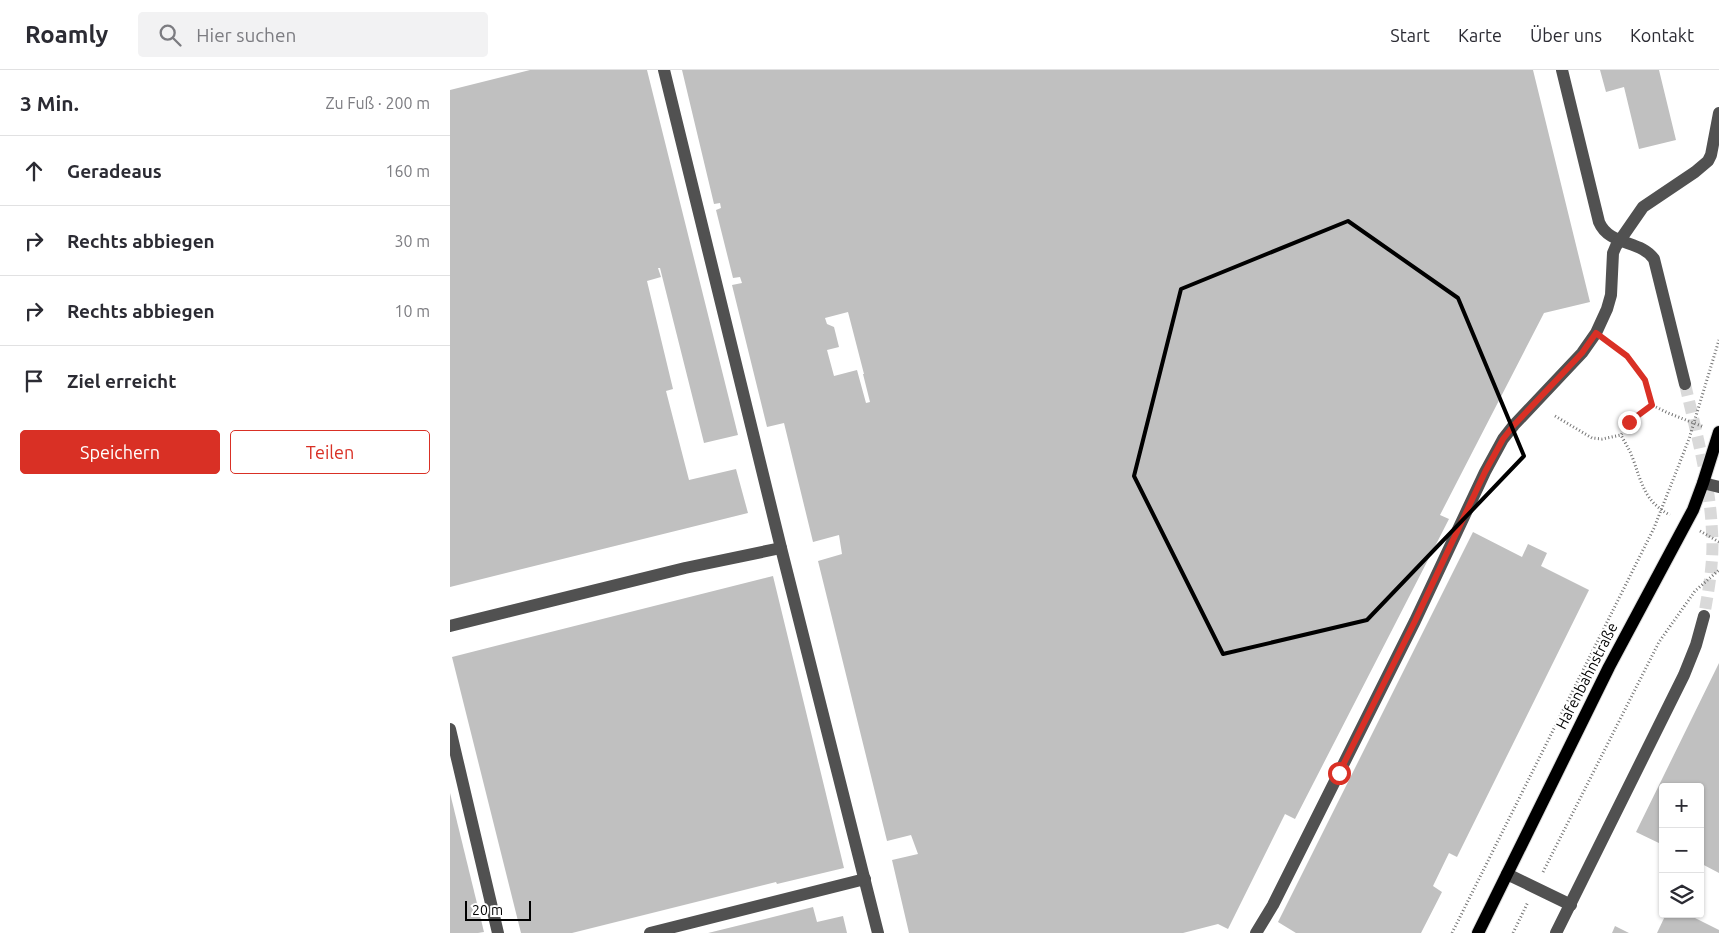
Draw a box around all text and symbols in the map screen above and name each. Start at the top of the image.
search box [138,12,488,57]
text: Roamly [25,21,108,48]
icon: search [156,21,184,49]
text: Hier suchen [196,24,296,46]
text: Start [1390,25,1430,45]
text: Karte [1458,25,1502,45]
text: Über uns [1530,25,1602,45]
text: Kontakt [1630,25,1694,45]
text: 3 Min. [20,91,79,115]
text: Zu Fuß · 200 m [325,94,430,112]
icon: ahead [20,157,48,185]
text: Geradeaus [67,160,162,182]
text: 160 m [385,162,430,180]
icon: right [20,227,48,255]
text: Rechts abbiegen [67,230,215,252]
text: 30 m [394,232,430,250]
icon: right [20,297,48,325]
text: Rechts abbiegen [67,300,215,322]
text: 10 m [394,302,430,320]
icon: arrive [20,367,48,395]
text: Ziel erreicht [67,370,176,392]
route end [1618,411,1641,434]
button: Speichern [20,430,220,474]
button: Teilen [230,430,430,474]
street label: Hafenbahnstraße [1552,620,1621,732]
route start [1328,762,1351,785]
map controls [1659,783,1704,918]
button: + [1659,783,1704,828]
button: − [1659,828,1704,873]
button: layers [1659,873,1704,918]
scale bar [465,898,531,921]
text: 20 m [472,902,503,918]

